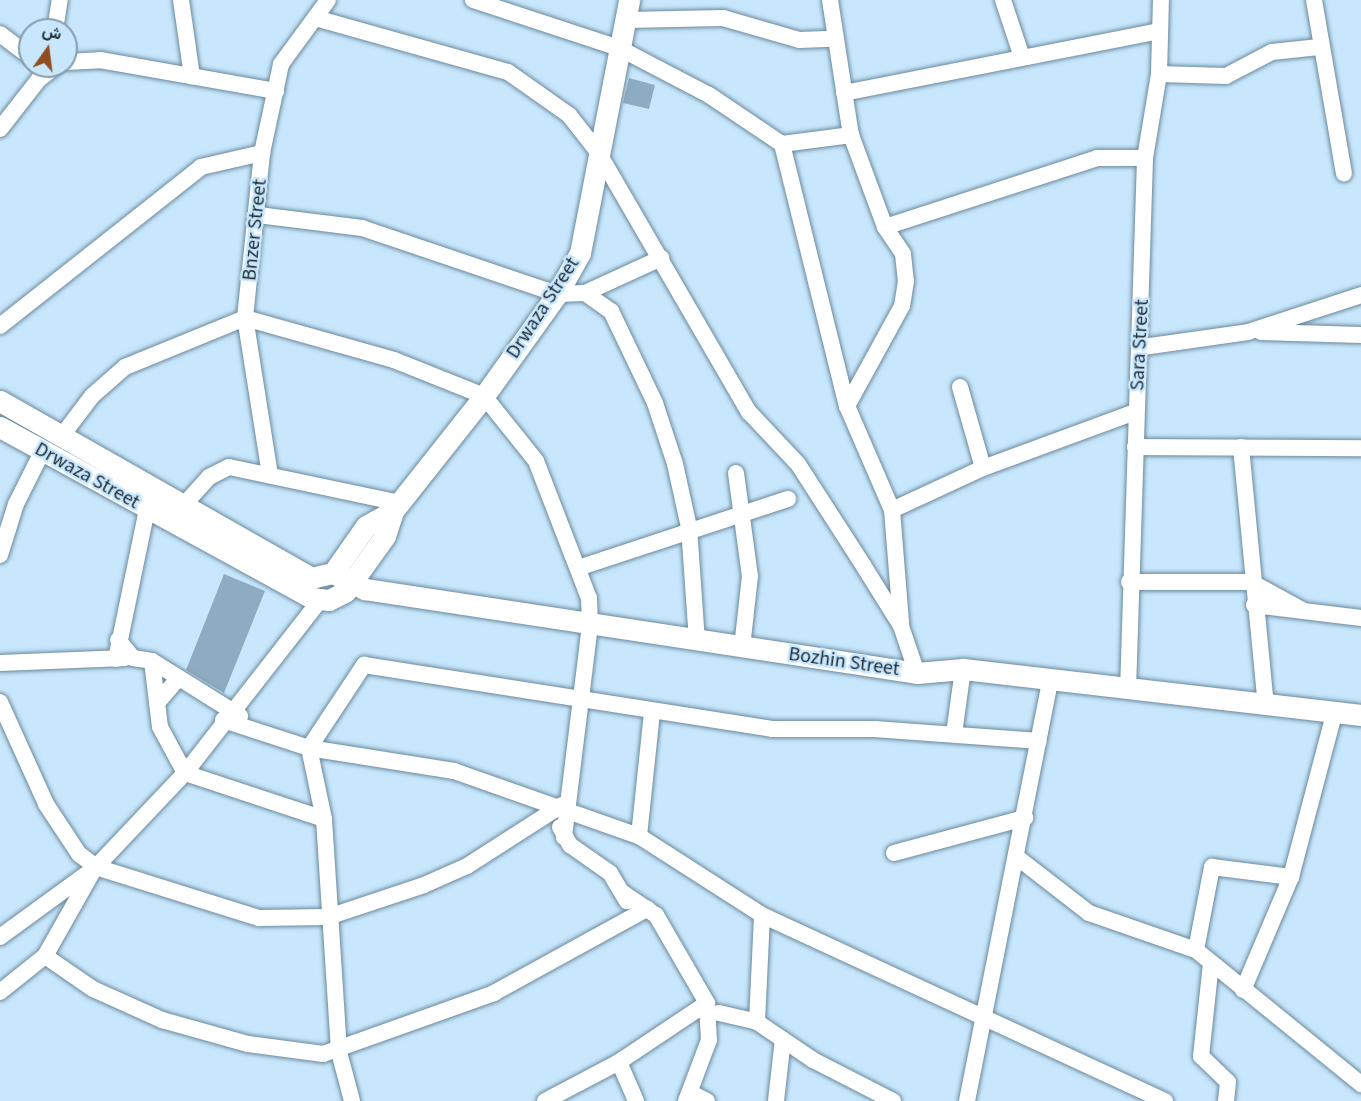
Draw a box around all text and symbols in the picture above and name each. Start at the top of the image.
north arrow [18,18,78,78]
text: ش [40,19,64,45]
street label: Bnzer Street [238,178,272,282]
street label: Drwaza Street [501,253,585,363]
street label: Sara Street [1126,299,1154,391]
street label: Drwaza Street [30,437,144,515]
street label: Bozhin Street [787,642,901,682]

